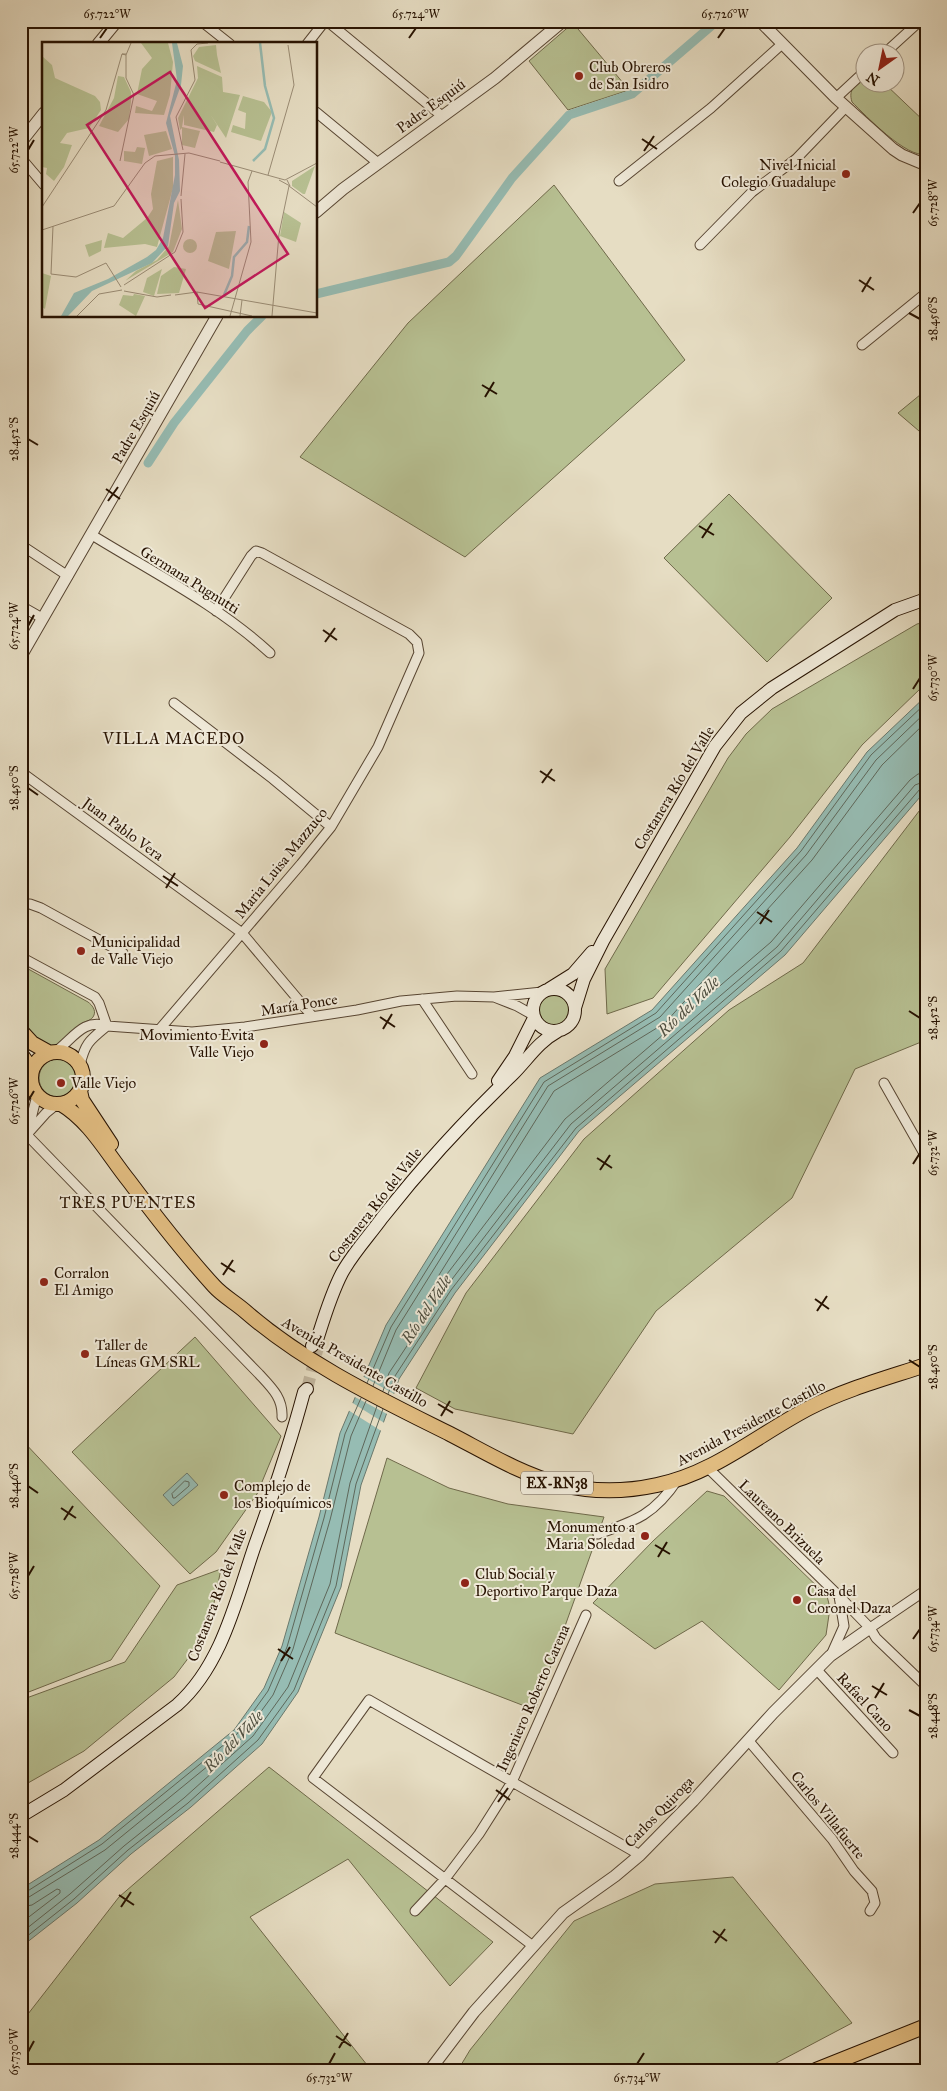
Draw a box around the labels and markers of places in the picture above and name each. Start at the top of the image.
place label: Club Obreros de San Isidro [589,58,671,93]
marker: Club Obreros de San Isidro [573,70,585,82]
place label: Nivel Inicial Colegio Guadalupe [721,156,837,191]
marker: Nivel Inicial Colegio Guadalupe [840,168,852,180]
place label: Municipalidad de Valle Viejo [91,933,181,968]
marker: Municipalidad de Valle Viejo [75,945,87,957]
place label: Movimiento Evita Valle Viejo [139,1026,255,1061]
marker: Movimiento Evita Valle Viejo [258,1038,270,1050]
place label: Valle Viejo [70,1074,137,1092]
marker: Valle Viejo [55,1077,67,1089]
place label: Corralon El Amigo [54,1264,114,1299]
marker: Corralon El Amigo [38,1276,50,1288]
place label: Taller de Líneas GM SRL [95,1336,200,1371]
marker: Taller de Líneas GM SRL [79,1348,91,1360]
place label: Complejo de los Bioquímicos [234,1477,331,1513]
marker: Complejo de los Bioquímicos [218,1489,230,1501]
place label: Monumento a Maria Soledad [546,1518,636,1553]
marker: Monumento a Maria Soledad [639,1530,651,1542]
place label: Club Social y Deportivo Parque Daza [475,1565,618,1601]
marker: Club Social y Deportivo Parque Daza [459,1577,471,1589]
place label: Casa del Coronel Daza [807,1582,892,1617]
marker: Casa del Coronel Daza [791,1594,803,1606]

